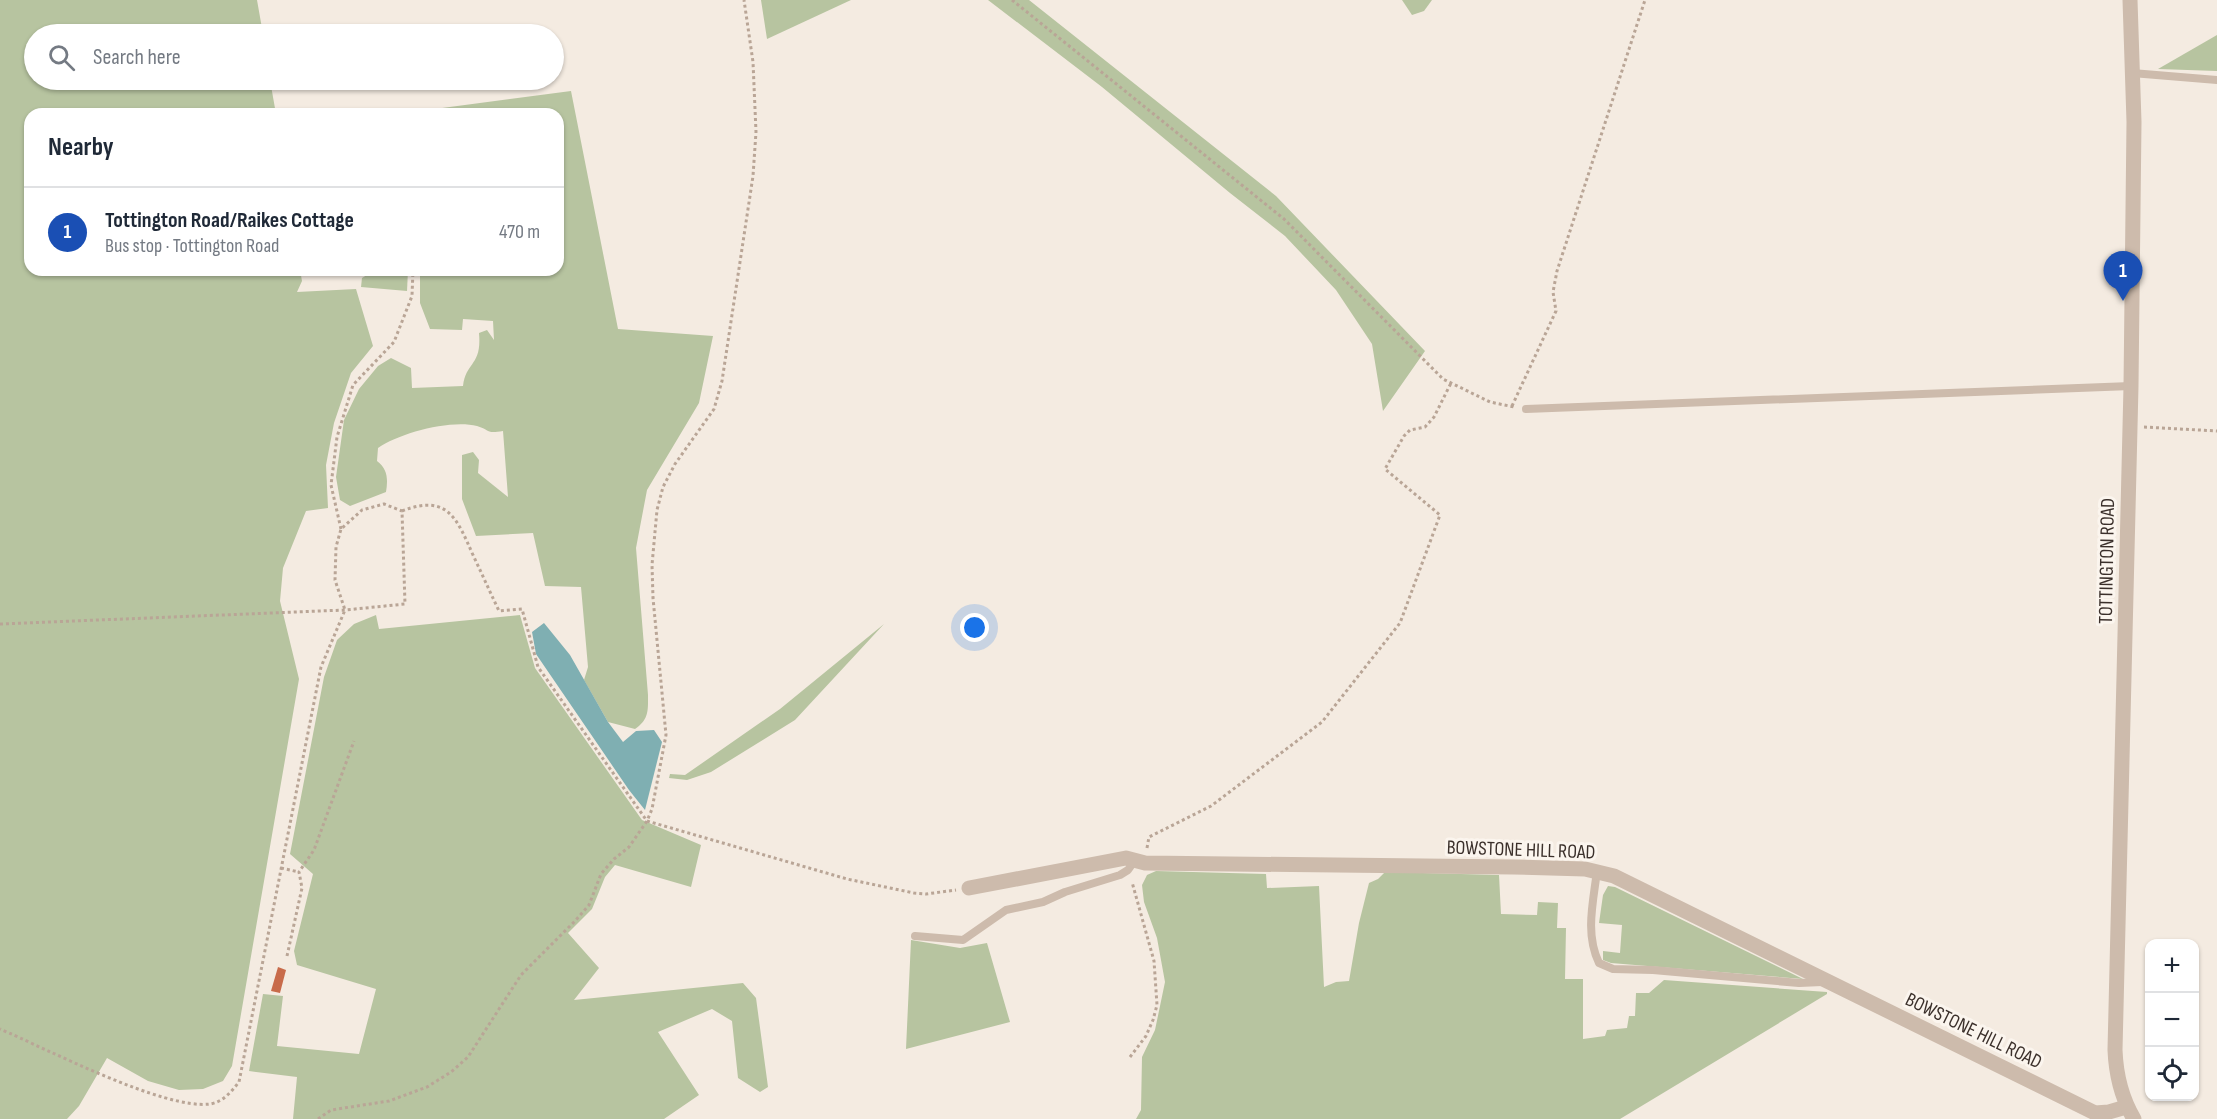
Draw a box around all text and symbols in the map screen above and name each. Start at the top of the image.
search box [24,24,564,90]
icon: search [45,41,78,74]
text: Search here [93,44,180,71]
text: Nearby [48,132,114,163]
text: Tottington Road/Raikes Cottage [105,207,354,234]
text: 1 [64,220,71,244]
text: 470 m [499,220,540,244]
text: Bus stop · Tottington Road [105,234,279,258]
pin: 1 [2104,252,2142,301]
street label: TOTTINGTON ROAD [2094,498,2120,624]
your location [960,613,989,642]
street label: BOWSTONE HILL ROAD [1446,835,1596,865]
map controls [2145,939,2199,1101]
button: + [2145,939,2199,993]
street label: BOWSTONE HILL ROAD [1901,988,2046,1074]
button: − [2145,993,2199,1047]
button: locate [2145,1047,2199,1101]

